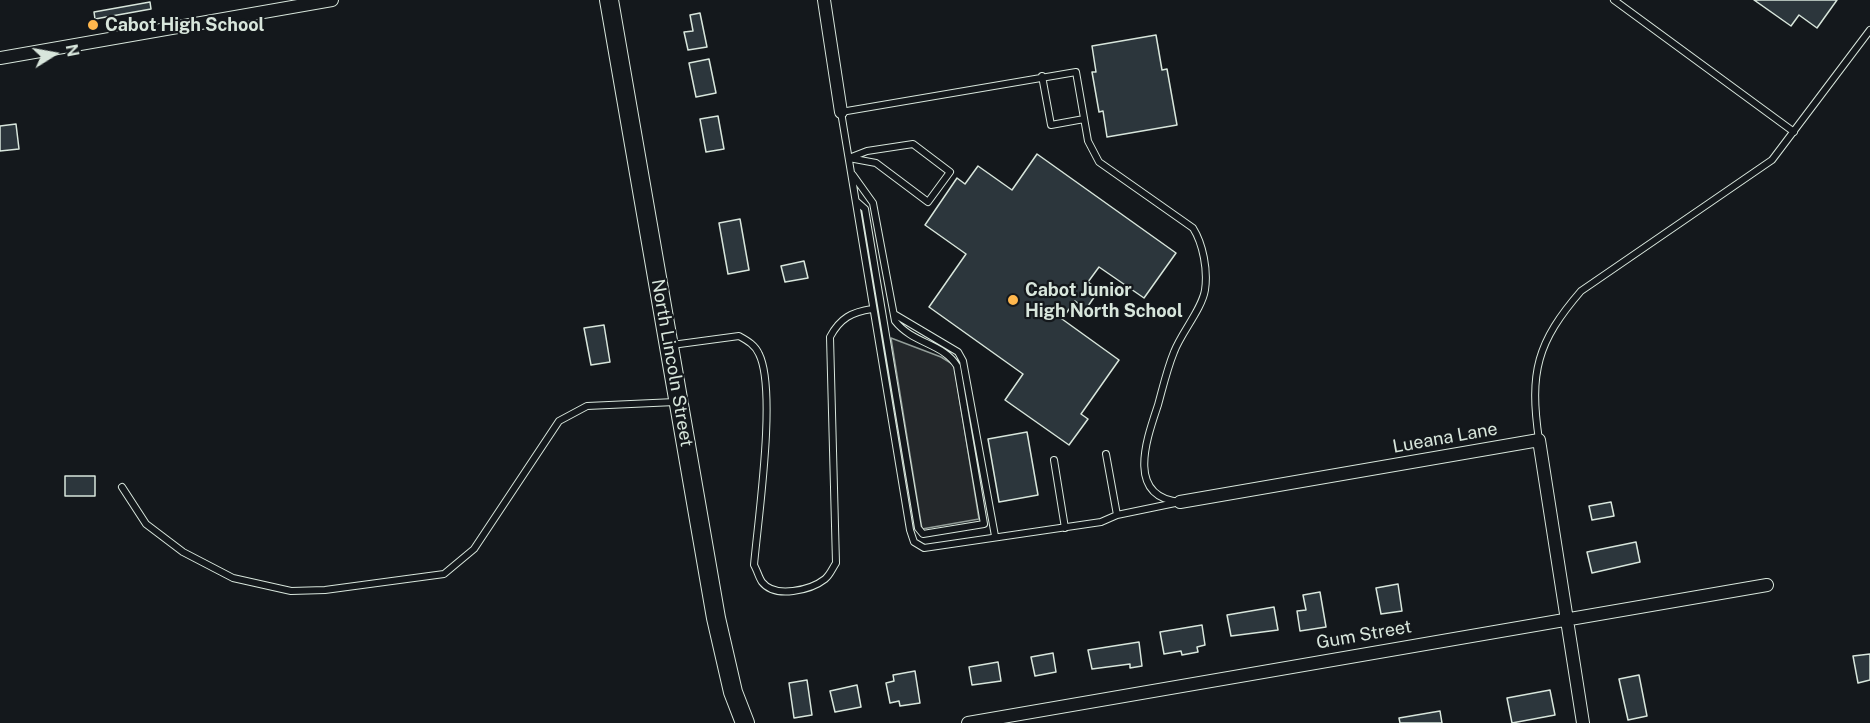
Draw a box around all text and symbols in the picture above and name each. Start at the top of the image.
place label: Cabot High School [105,14,265,36]
marker: Cabot High School [86,18,100,32]
north arrow [24,24,84,84]
text: N [62,43,83,58]
street label: North Lincoln Street [647,277,697,449]
place label: Cabot Junior High North School [1025,279,1183,322]
marker: Cabot Junior High North School [1006,293,1020,307]
street label: Lueana Lane [1391,418,1499,458]
street label: Gum Street [1315,616,1413,654]

